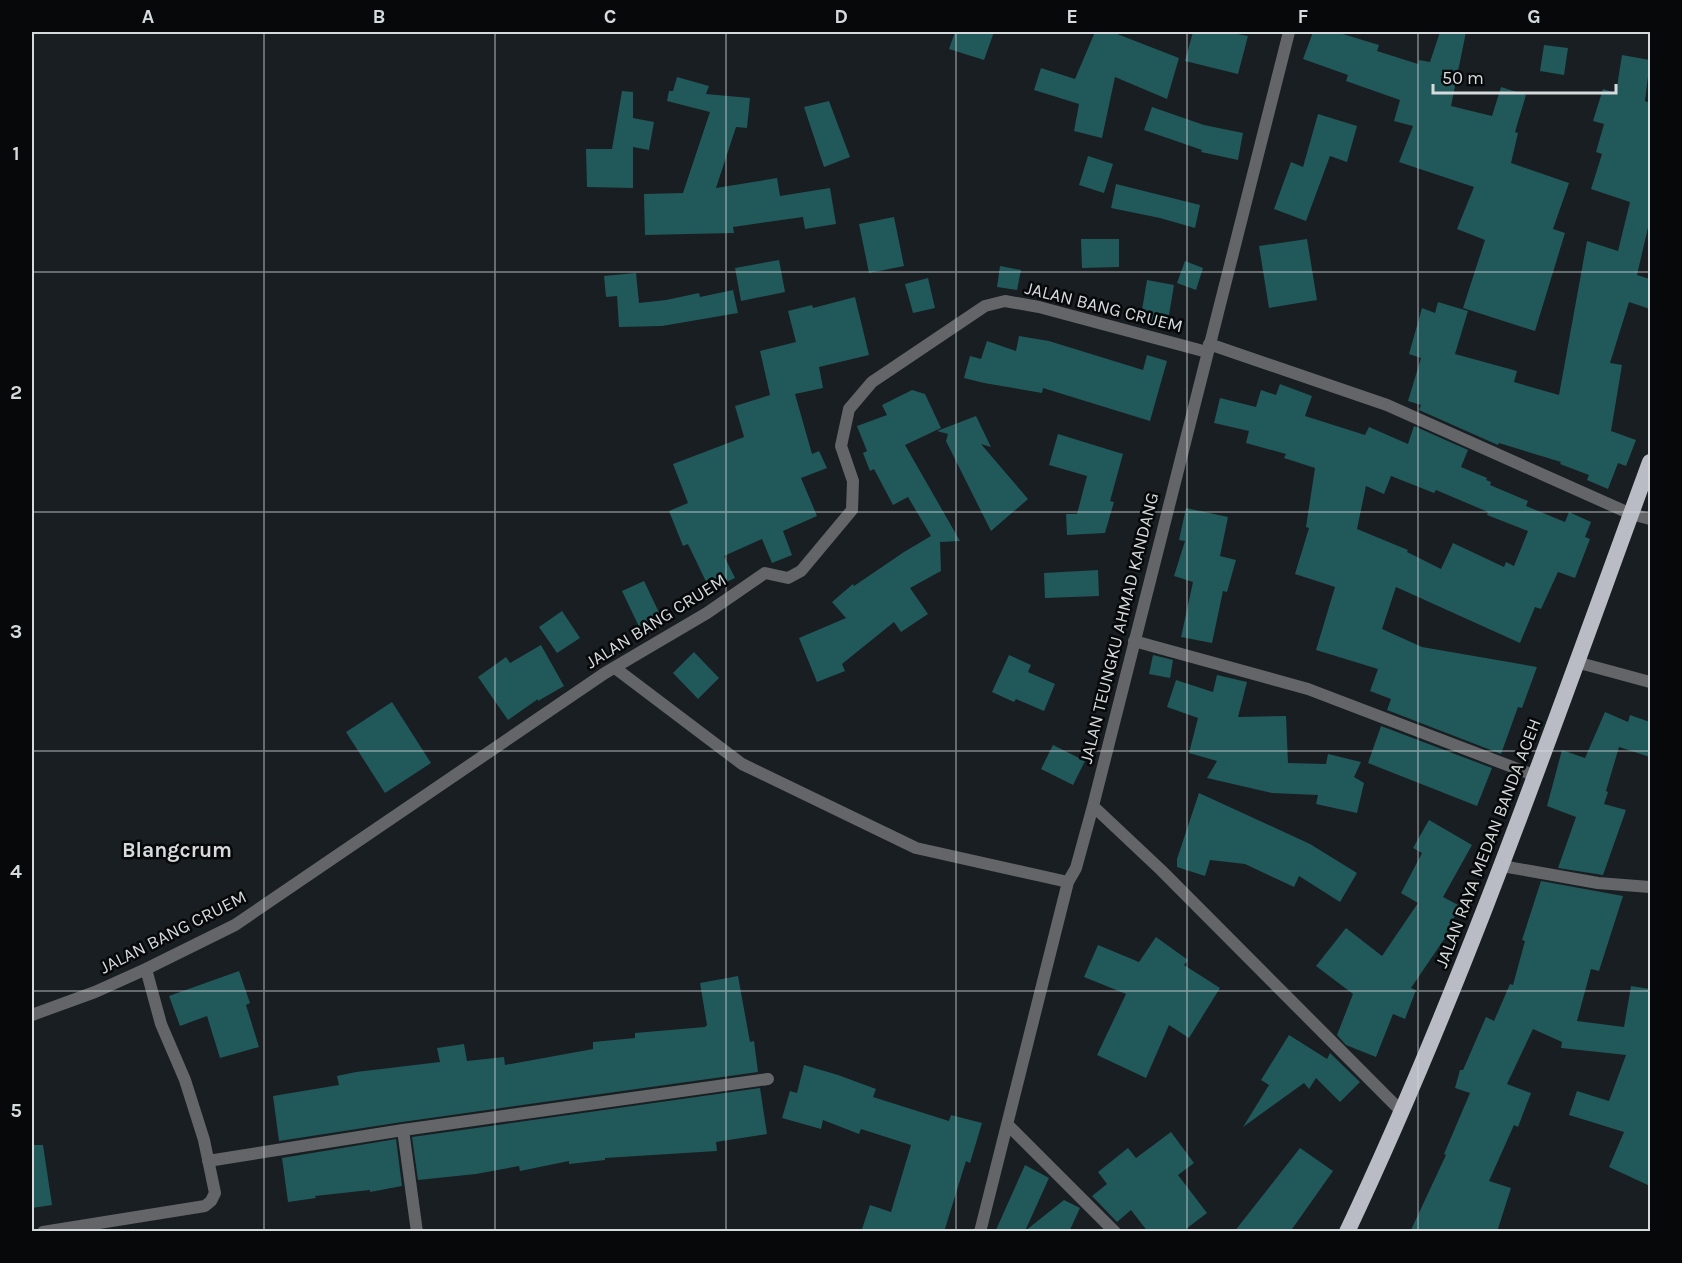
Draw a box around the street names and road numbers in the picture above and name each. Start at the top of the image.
street label: JALAN BANG CRUEM [1023,277,1185,337]
street label: JALAN TEUNGKU AHMAD KANDANG [1075,490,1163,766]
street label: JALAN BANG CRUEM [582,569,730,673]
street label: JALAN RAYA MEDAN BANDA ACEH [1430,715,1546,971]
street label: JALAN BANG CRUEM [96,885,250,979]

